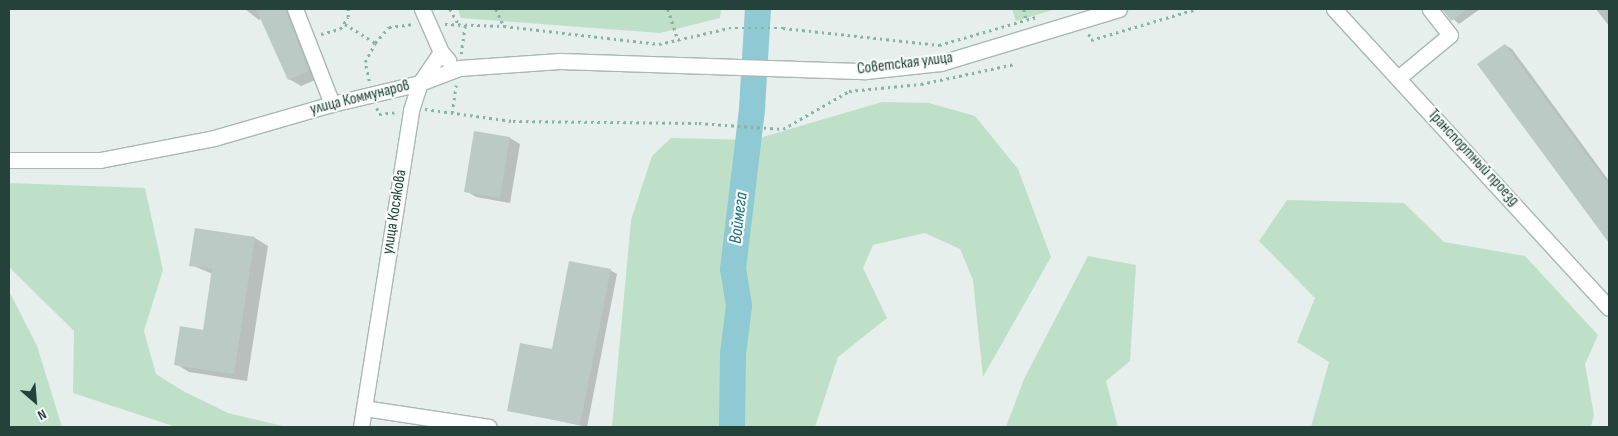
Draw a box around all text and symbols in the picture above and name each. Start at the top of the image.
street label: Советская улица [856,49,954,79]
street label: улица Коммунаров [308,76,412,120]
street label: Транспортный проезд [1423,106,1523,210]
street label: улица Косякова [379,168,411,256]
water label: Воймега [725,191,753,245]
north arrow [10,376,60,426]
text: N [35,406,49,424]

